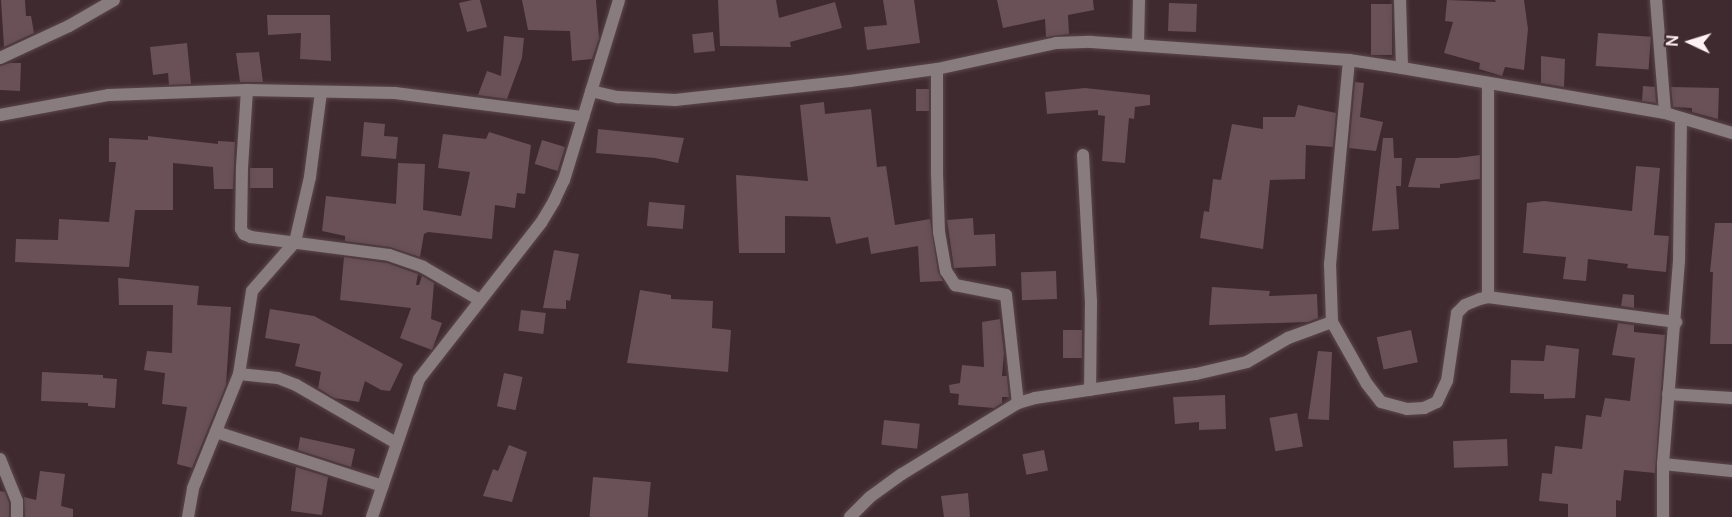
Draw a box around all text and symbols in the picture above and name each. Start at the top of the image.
north arrow [1660,12,1720,72]
text: N [1661,34,1683,47]

